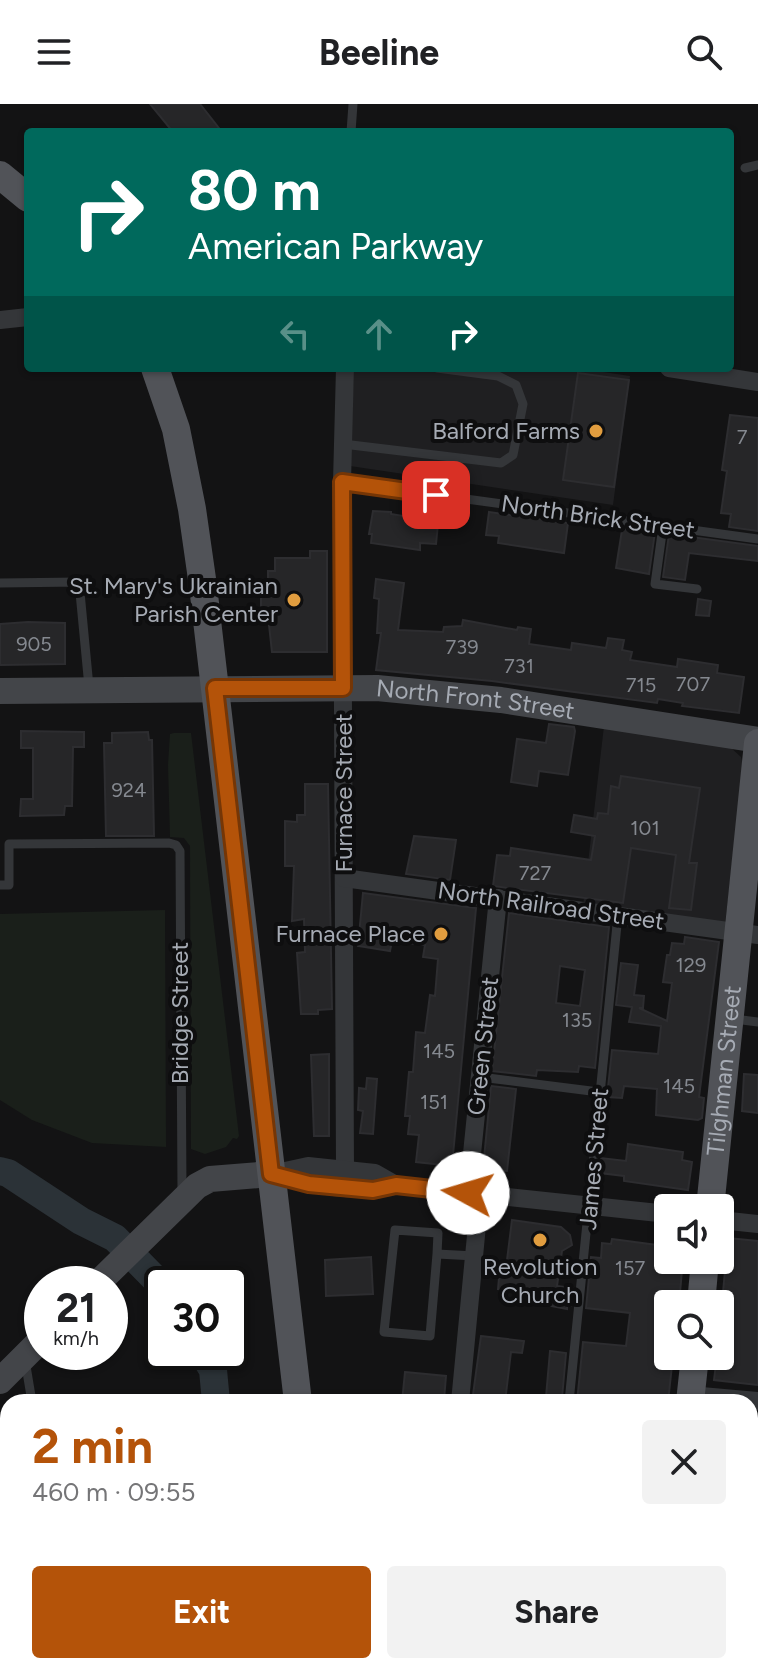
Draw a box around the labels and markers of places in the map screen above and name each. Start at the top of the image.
place label: Balford Farms [432,416,580,445]
marker: Balford Farms [587,422,605,440]
pin [402,461,470,529]
place label: St. Mary's Ukrainian Parish Center [69,571,278,628]
marker: St. Mary's Ukrainian Parish Center [285,591,303,609]
place label: Furnace Place [276,919,425,948]
marker: Furnace Place [432,925,450,943]
marker: Revolution Church [531,1231,549,1249]
place label: Revolution Church [483,1252,597,1309]

